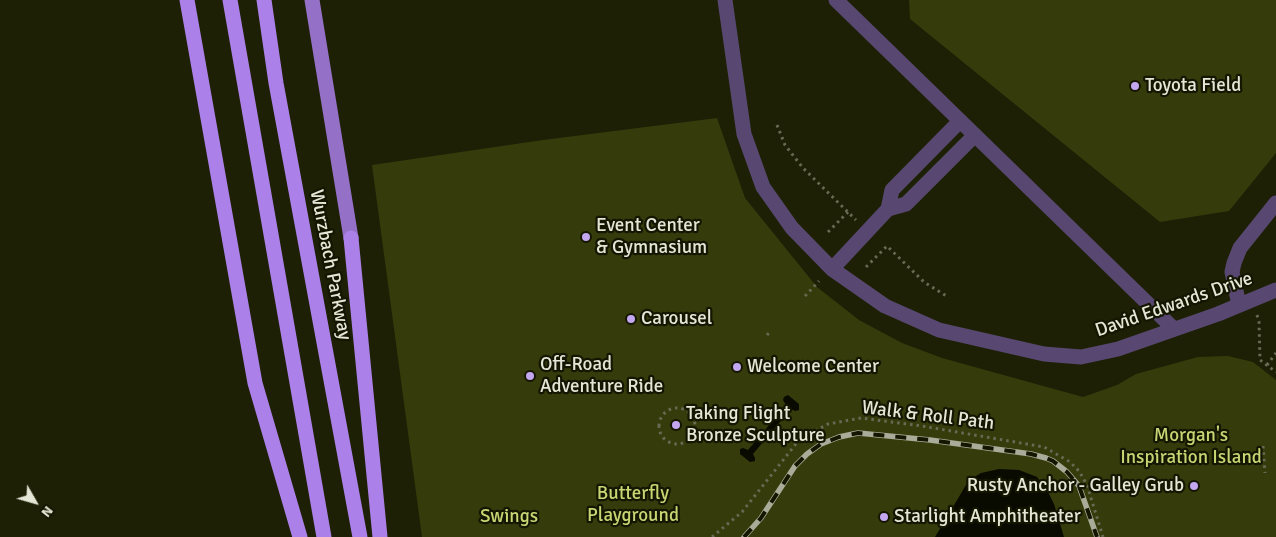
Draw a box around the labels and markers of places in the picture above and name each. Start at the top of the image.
place label: Toyota Field [1145,75,1241,97]
marker: Toyota Field [1129,80,1141,92]
place label: Event Center & Gymnasium [596,215,707,259]
marker: Event Center & Gymnasium [580,231,592,243]
place label: Carousel [641,308,712,330]
marker: Carousel [625,313,637,325]
place label: Off-Road Adventure Ride [540,354,663,398]
place label: Welcome Center [747,356,879,378]
marker: Welcome Center [731,361,743,373]
marker: Off-Road Adventure Ride [524,370,536,382]
place label: Taking Flight Bronze Sculpture [686,403,825,447]
marker: Taking Flight Bronze Sculpture [670,419,682,431]
place label: Rusty Anchor - Galley Grub [967,475,1184,497]
marker: Rusty Anchor - Galley Grub [1188,480,1200,492]
place label: Starlight Amphitheater [894,506,1081,528]
marker: Starlight Amphitheater [878,511,890,523]

